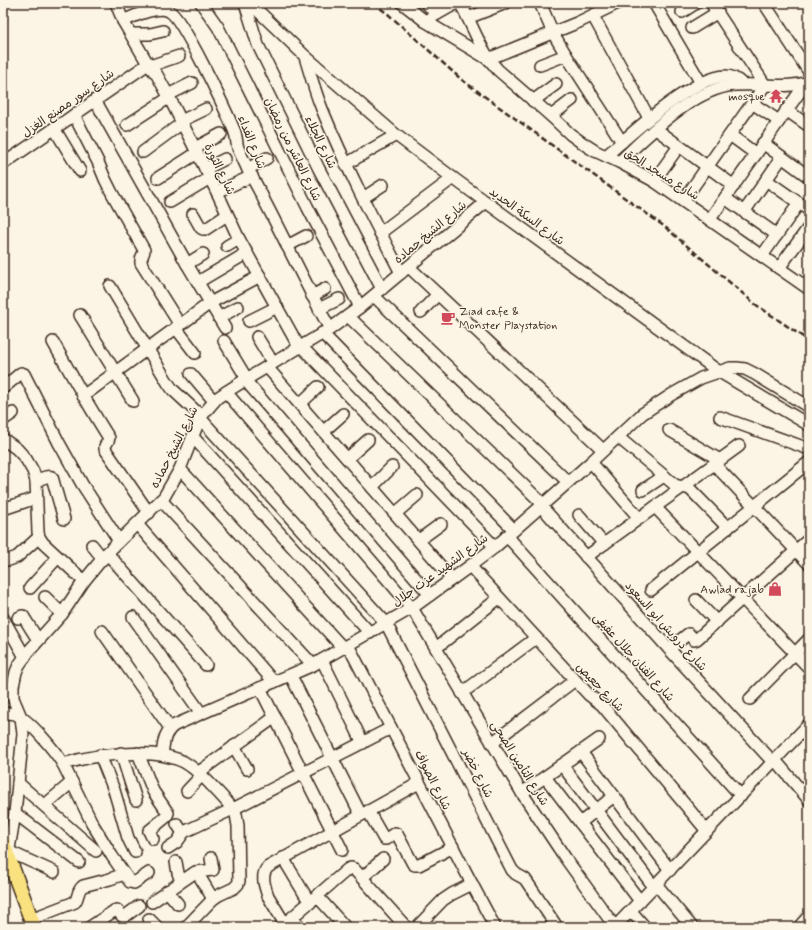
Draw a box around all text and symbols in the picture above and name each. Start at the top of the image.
street label: شارع سور مصنع الغزل [19,66,118,142]
temple icon: mosque [768,88,784,104]
place label: mosque [728,89,765,105]
street label: شارع العاشر من رمضان [260,95,324,204]
street label: شارع الفداء [233,113,269,171]
street label: شارع الجلاء [300,113,340,172]
street label: شارع الثورة [200,141,238,198]
street label: شارع مسجد الحق [621,145,702,204]
street label: شارع السكة الحديد [486,184,567,250]
street label: شارع الشيخ حماده [391,198,470,268]
place label: Ziad cafe & Monster Playstation [459,304,557,334]
cafe icon: Ziad cafe & Monster Playstation [440,310,456,326]
street label: شارع الشيخ حماده [147,404,202,491]
street label: شارع الشهيد عزت جلال [390,531,492,611]
street label: شارع درويش ابو السعود [621,578,710,675]
shop icon: Awlad rajab [767,581,783,597]
place label: Awlad rajab [700,582,765,598]
street label: شارع الفنان جلال عفيفى [589,610,677,705]
street label: شارع جعيص [572,660,627,716]
street label: شارع التأمين الصحى [487,718,552,809]
street label: شارع خضر [457,745,496,801]
street label: شارع الصواف [410,748,454,813]

